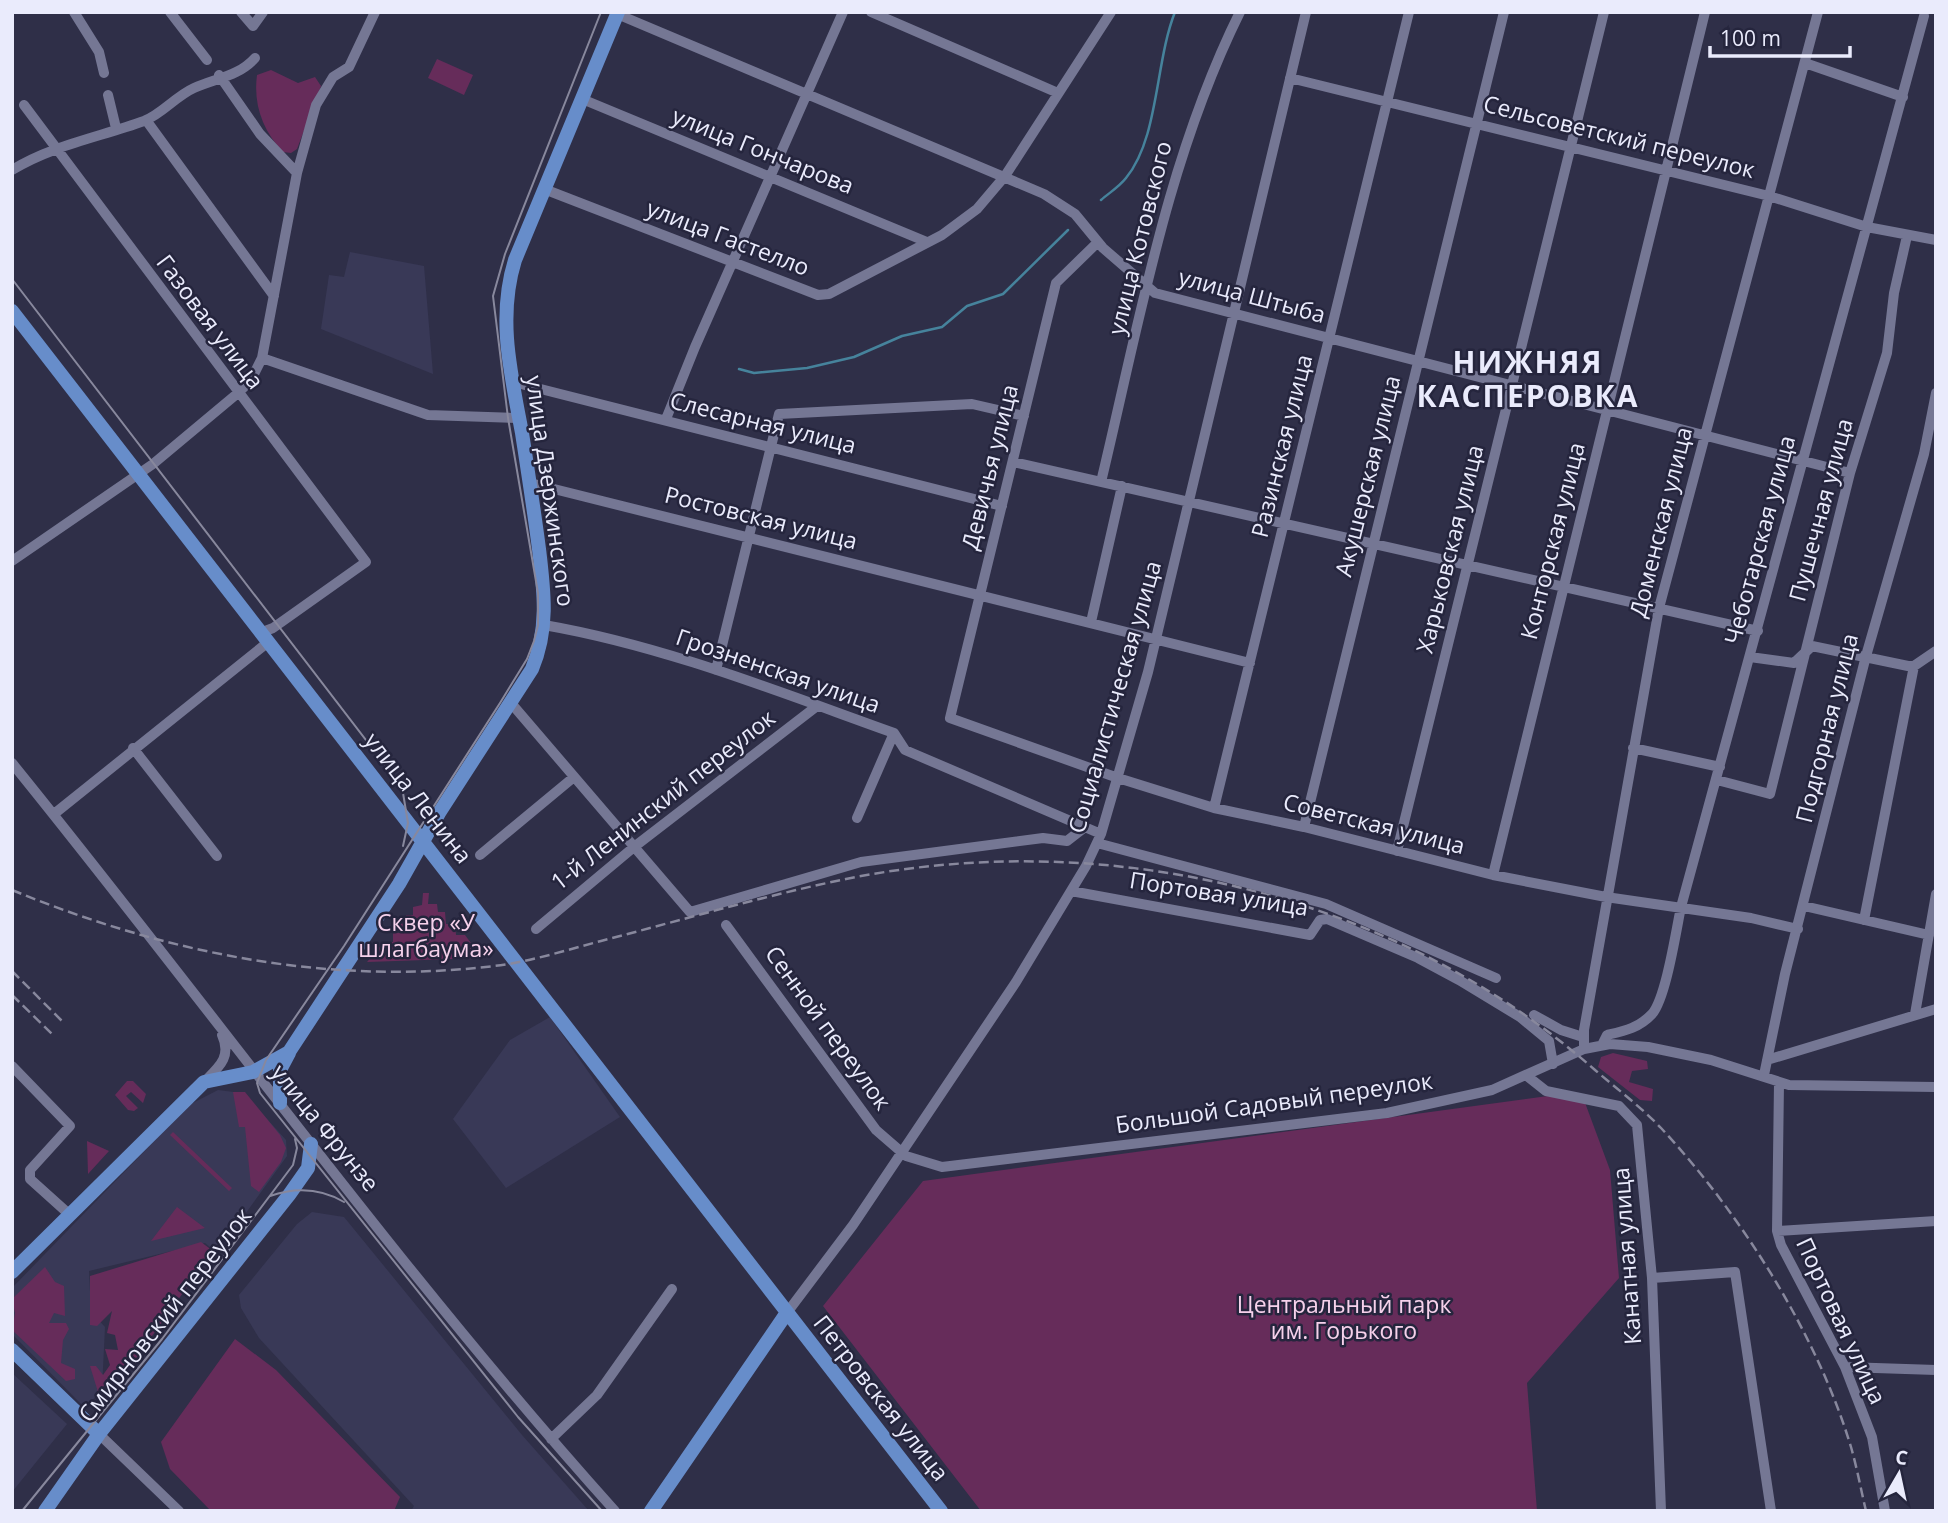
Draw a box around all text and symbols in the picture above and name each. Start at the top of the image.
scale bar [1710,14,1850,58]
text: 100 m [1720,24,1781,52]
street label: Сельсоветский переулок [1480,87,1758,185]
street label: улица Гончарова [668,99,859,201]
street label: улица Котовского [1099,137,1179,338]
street label: улица Гастелло [642,191,814,283]
street label: Газовая улица [150,248,272,395]
street label: улица Штыба [1175,260,1329,330]
district label: НИЖНЯЯ КАСПЕРОВКА [1417,341,1639,416]
street label: Разинская улица [1243,351,1319,541]
street label: Акушерская улица [1327,372,1408,580]
street label: улица Дзержинского [519,373,583,608]
street label: Девичья улица [953,381,1025,553]
street label: Слесарная улица [667,383,860,461]
street label: Пушечная улица [1780,415,1860,605]
street label: Доменская улица [1621,423,1699,620]
street label: Чеботарская улица [1716,432,1802,648]
street label: Конторская улица [1512,439,1592,643]
street label: Харьковская улица [1408,441,1490,656]
street label: Ростовская улица [662,478,861,556]
street label: Социалистическая улица [1060,557,1168,837]
street label: Грозненская улица [672,620,885,720]
street label: Подгорная улица [1787,630,1865,826]
street label: 1-й Ленинский переулок [544,701,781,897]
street label: улица Ленина [358,725,480,870]
street label: Советская улица [1280,785,1468,861]
street label: Портовая улица [1128,863,1311,923]
park label: Сквер «У шлагбаума» [358,906,494,964]
street label: Сенной переулок [758,939,899,1116]
street label: улица Фрунзе [265,1057,387,1198]
street label: Большой Садовый переулок [1113,1064,1435,1140]
street label: Канатная улица [1604,1166,1648,1346]
street label: Смирновский переулок [70,1200,258,1428]
street label: Портовая улица [1789,1232,1895,1409]
park label: Центральный парк им. Горького [1237,1288,1451,1346]
street label: Петровская улица [807,1308,957,1487]
north arrow [1864,1439,1934,1509]
text: С [1894,1443,1910,1471]

